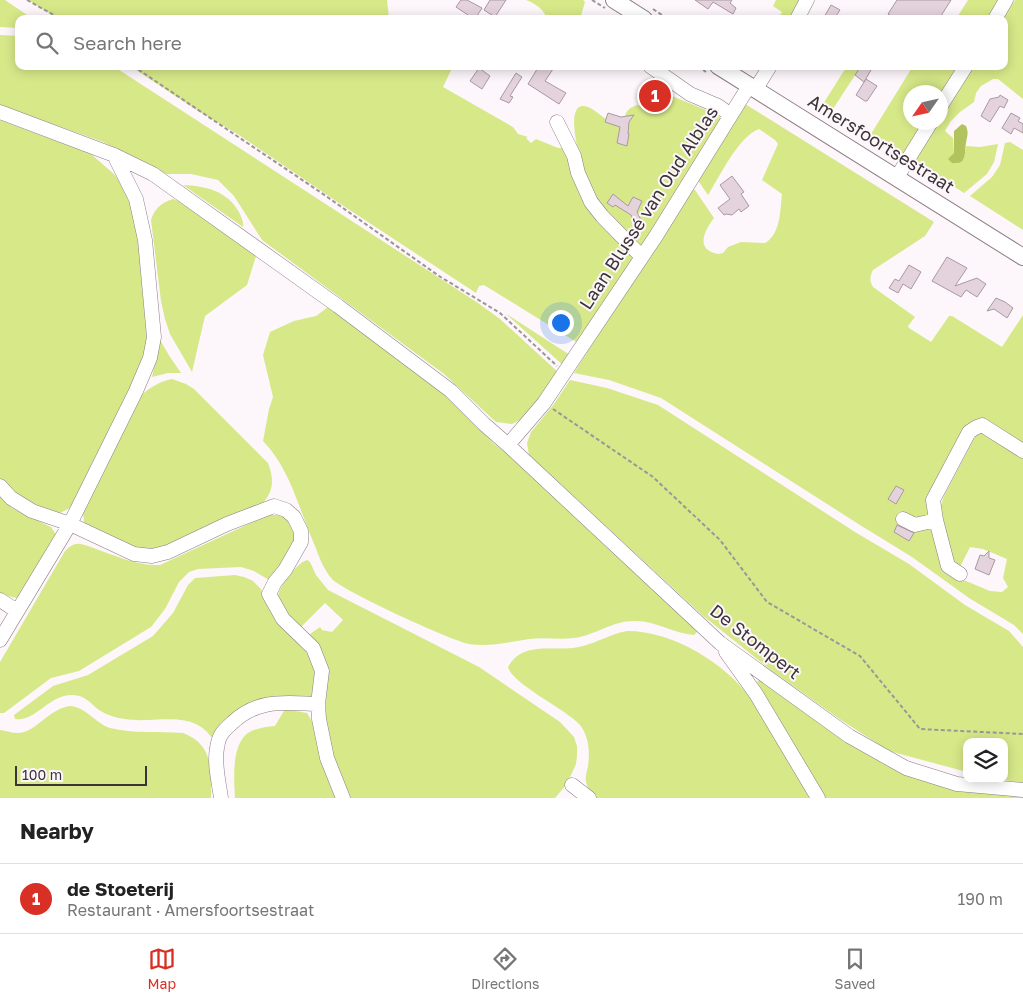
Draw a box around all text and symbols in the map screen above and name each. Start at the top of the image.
search box [15,15,1008,70]
icon: search [33,29,61,57]
text: Search here [73,31,182,54]
pin: 1 [639,77,671,115]
north arrow [903,85,948,130]
street label: Amersfoortsestraat [804,89,959,197]
street label: Laan Blussé van Oud Alblas [574,102,722,313]
your location [548,310,574,336]
street label: De Stompert [706,599,805,683]
map controls [963,738,1008,783]
button: layers [963,738,1008,783]
scale bar [15,763,148,786]
text: 100 m [22,766,62,783]
text: Nearby [20,818,94,844]
text: de Stoeterij [67,877,174,900]
text: 1 [32,889,40,909]
text: 190 m [957,889,1003,909]
text: Restaurant · Amersfoortsestraat [67,900,314,920]
tab: Map [148,945,176,992]
tab: Directions [471,945,540,992]
tab: Saved [835,945,875,992]

